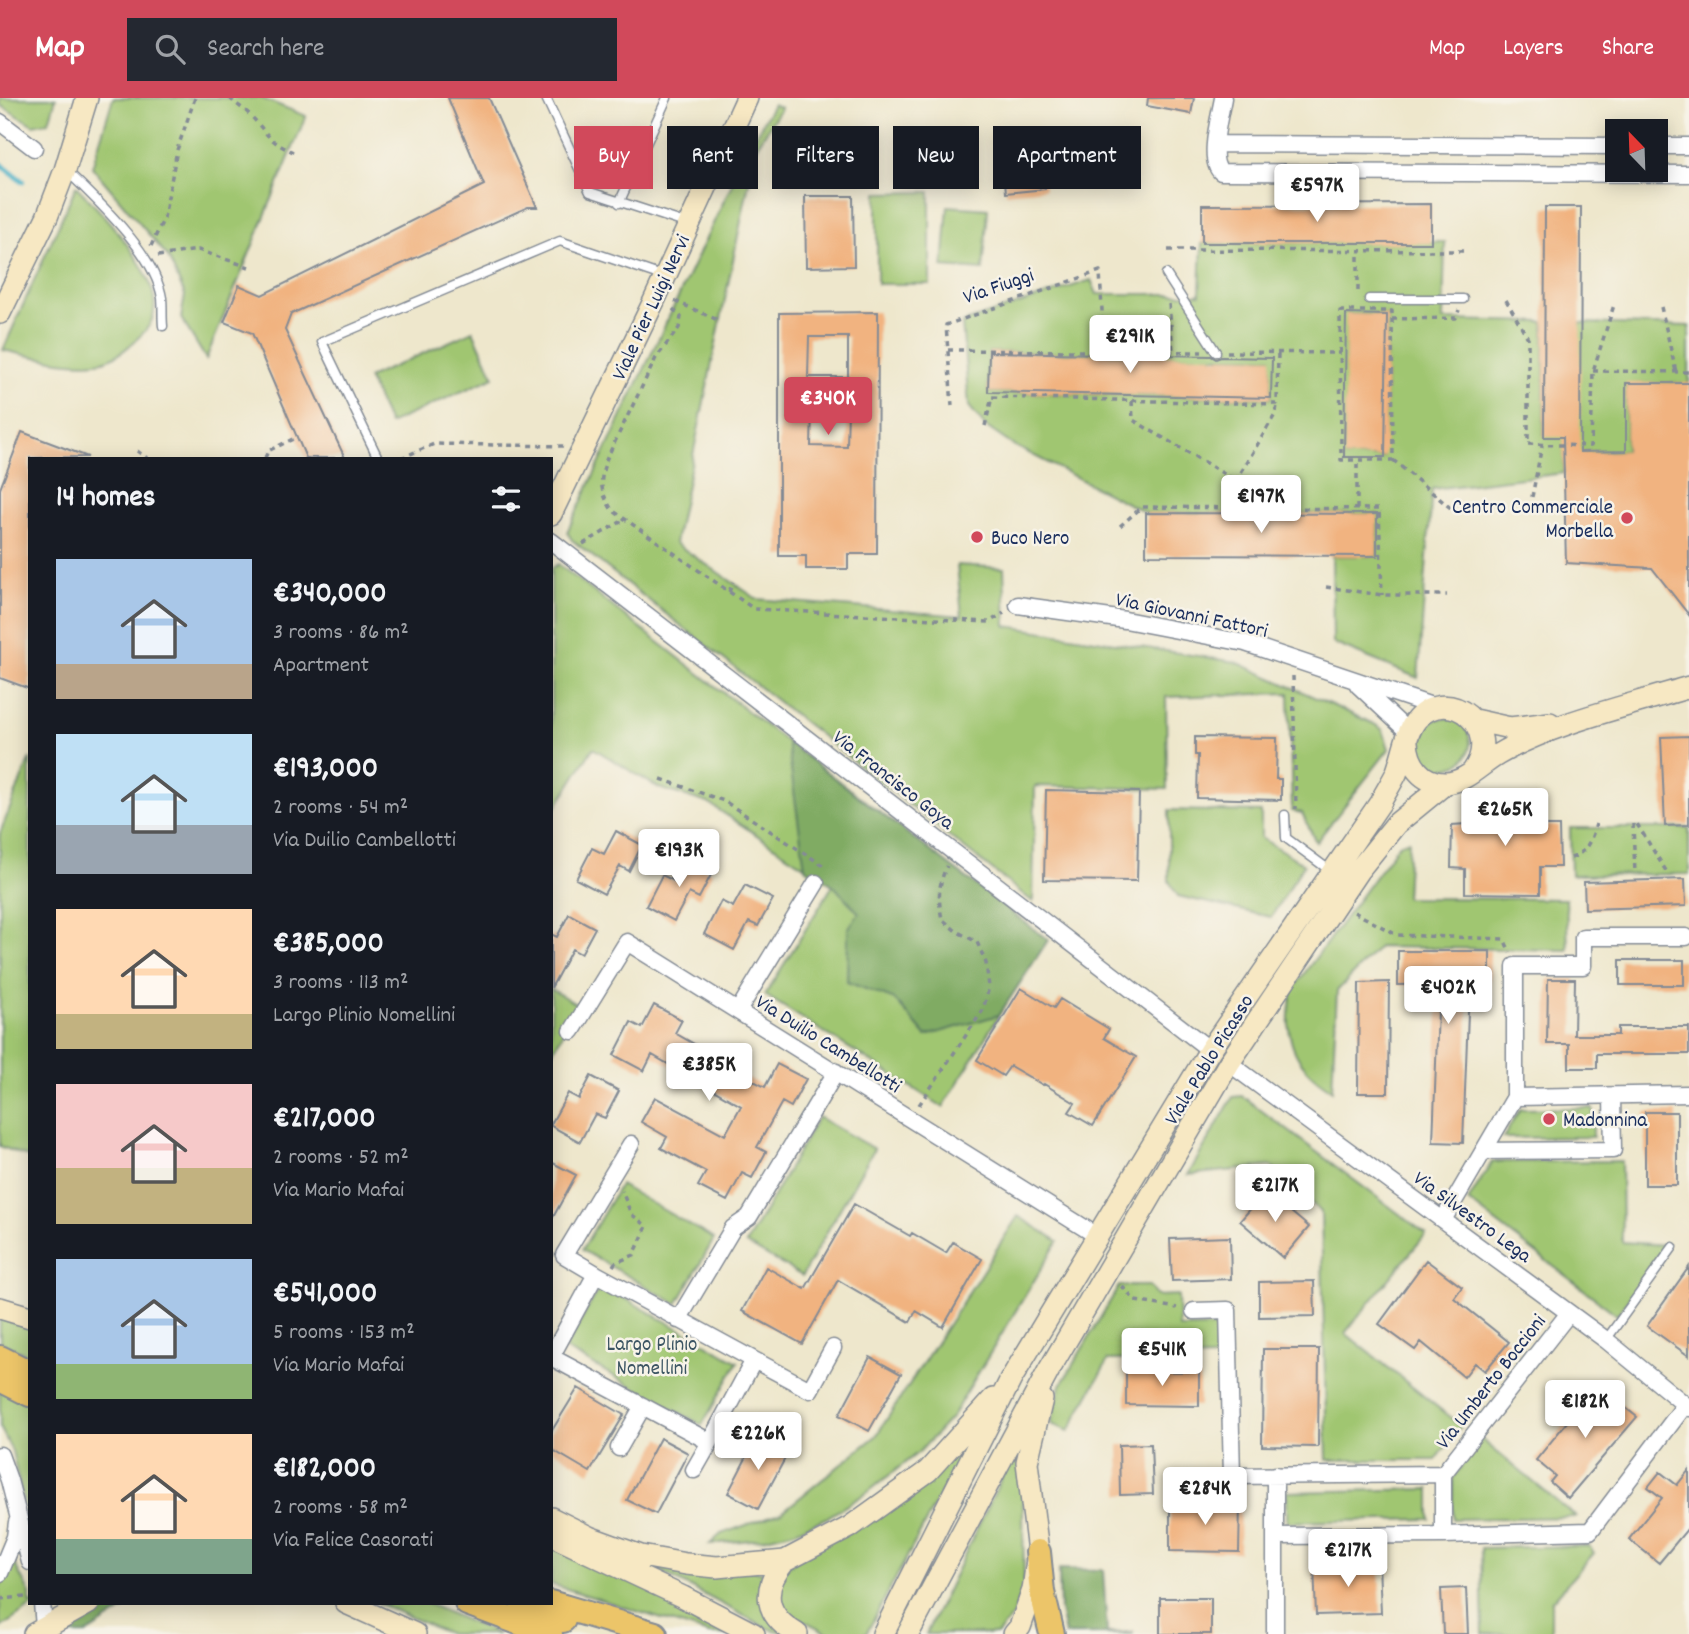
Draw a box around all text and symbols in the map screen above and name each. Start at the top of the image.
search box [127,18,617,81]
text: Map [35,26,85,73]
icon: search [151,30,189,68]
text: Search here [207,31,325,68]
text: Map [1429,32,1465,66]
text: Layers [1503,32,1564,66]
text: Share [1602,32,1654,66]
north arrow [1605,119,1668,182]
map controls [1605,119,1668,182]
chip: Buy [574,126,653,189]
chip: Rent [667,126,758,189]
chip: Filters [772,126,879,189]
chip: New [893,126,979,189]
chip: Apartment [993,126,1141,189]
pin: €597K [1268,164,1366,224]
text: €597K [1290,170,1344,203]
street label: Viale Pier Luigi Nervi [606,230,700,386]
street label: Via Fiuggi [960,262,1039,314]
pin: €291K [1081,316,1179,375]
text: €291K [1105,321,1155,354]
pin: €340K [779,378,877,437]
text: €340K [800,383,856,416]
pin: €197K [1212,476,1310,535]
text: 14 homes [56,478,155,521]
icon: filters [487,480,525,518]
text: €197K [1237,481,1285,514]
place label: Centro Commerciale Morbella [1452,494,1614,548]
marker: Centro Commerciale Morbella [1619,510,1635,526]
place label: Buco Nero [991,525,1069,555]
marker: Buco Nero [969,529,985,545]
text: €340,000 [273,574,387,617]
street label: Via Giovanni Fattori [1113,586,1270,648]
icon: home [112,587,196,671]
text: 3 rooms · 86 m² [273,617,409,650]
text: Apartment [273,650,369,683]
street label: Via Francisco Goya [825,724,960,839]
text: €193,000 [273,749,378,792]
icon: home [112,762,196,846]
pin: €265K [1456,788,1554,848]
text: 2 rooms · 54 m² [273,792,408,825]
text: €265K [1477,794,1533,827]
text: Via Duilio Cambellotti [273,825,456,858]
pin: €193K [630,830,728,889]
text: €193K [654,835,704,868]
text: €385,000 [273,924,384,967]
icon: home [112,937,196,1021]
text: 3 rooms · 113 m² [273,967,409,1000]
pin: €402K [1399,967,1497,1026]
text: €402K [1420,972,1476,1005]
street label: Via Duilio Cambellotti [749,989,906,1103]
street label: Viale Pablo Picasso [1158,989,1263,1132]
text: Largo Plinio Nomellini [273,1000,455,1033]
pin: €385K [660,1044,758,1103]
text: €385K [682,1049,736,1082]
text: €217,000 [273,1099,376,1142]
place label: Madonnina [1563,1107,1648,1137]
marker: Madonnina [1541,1111,1557,1127]
icon: home [112,1112,196,1196]
text: 2 rooms · 52 m² [273,1142,409,1175]
pin: €217K [1226,1164,1324,1224]
street label: Via Silvestro Lega [1406,1165,1538,1272]
text: €217K [1251,1170,1299,1203]
text: Via Mario Mafai [273,1175,404,1208]
text: €541,000 [273,1274,377,1317]
icon: home [112,1287,196,1371]
street label: Via Umberto Boccioni [1430,1309,1555,1457]
text: 5 rooms · 153 m² [273,1317,415,1350]
pin: €541K [1113,1328,1211,1388]
park label: Largo Plinio Nomellini [607,1331,697,1385]
text: €541K [1138,1334,1186,1367]
text: Via Mario Mafai [273,1350,404,1383]
pin: €182K [1536,1380,1634,1440]
text: €182K [1561,1386,1609,1419]
pin: €226K [709,1412,807,1472]
text: €226K [731,1418,785,1451]
text: €182,000 [273,1449,376,1492]
icon: home [112,1462,196,1546]
pin: €284K [1156,1468,1254,1527]
text: €284K [1179,1473,1231,1506]
text: 2 rooms · 58 m² [273,1492,408,1525]
text: Via Felice Casorati [273,1525,433,1558]
pin: €217K [1299,1530,1397,1589]
text: €217K [1324,1535,1372,1568]

